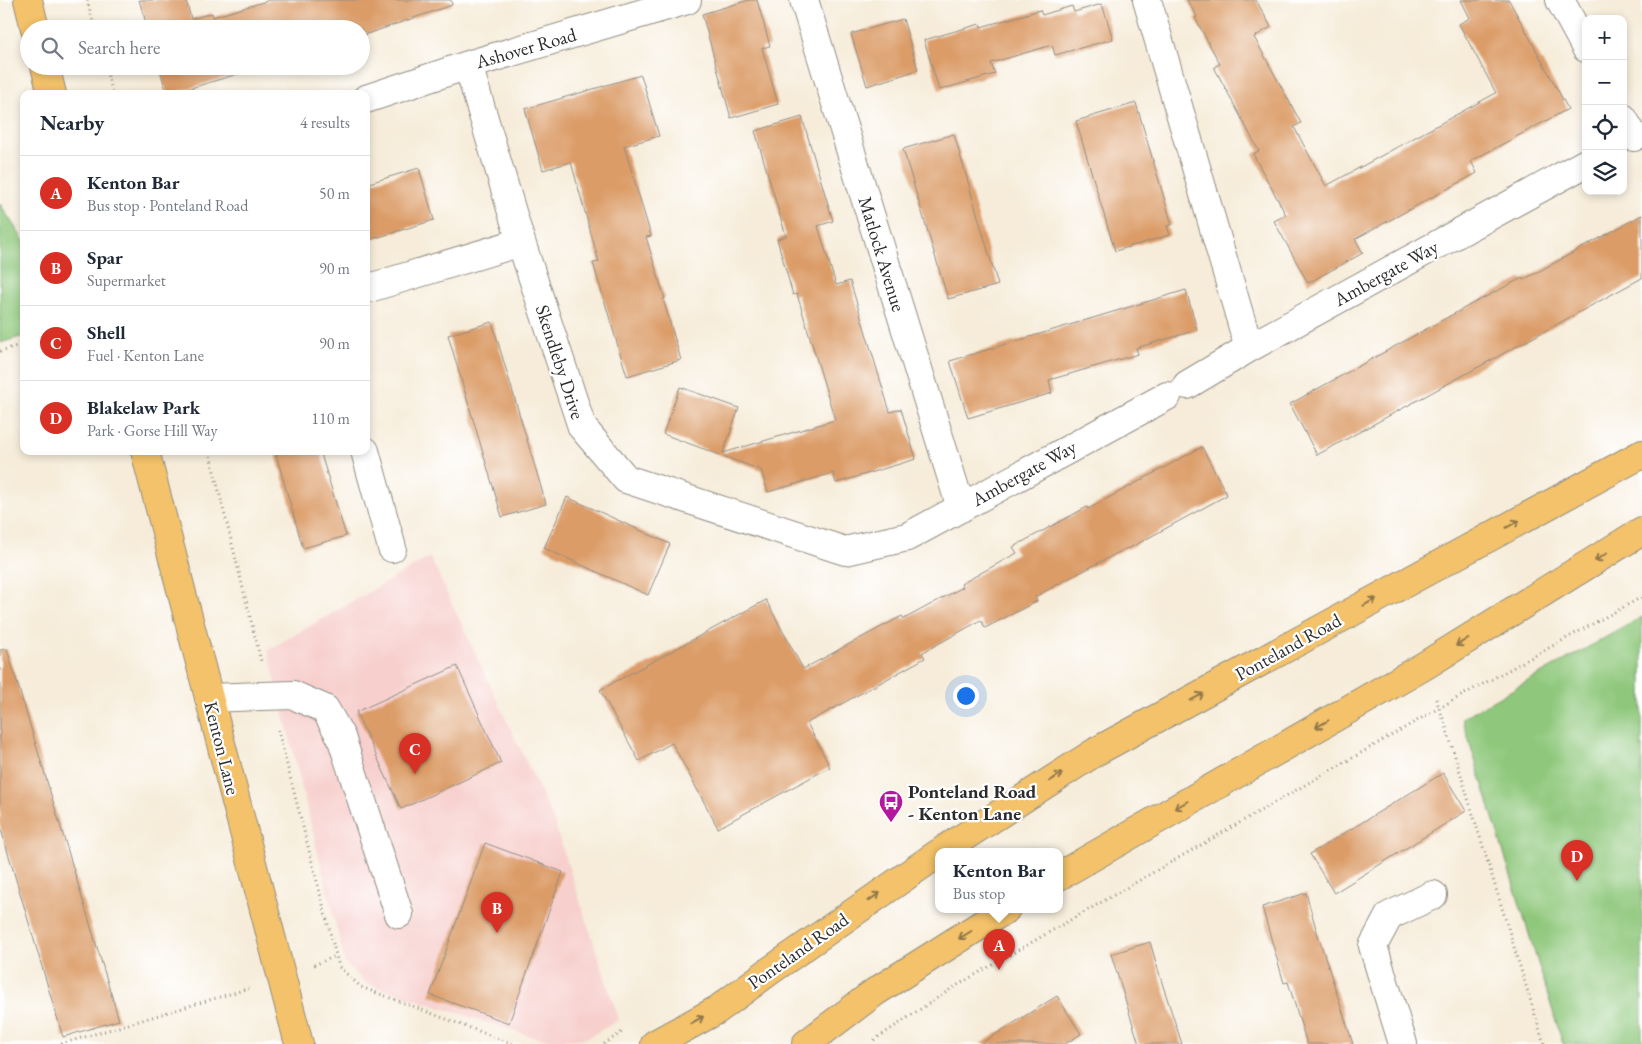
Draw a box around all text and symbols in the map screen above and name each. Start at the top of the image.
map controls [1582,15,1627,195]
button: + [1582,15,1627,60]
search box [20,20,370,75]
street label: Ashover Road [472,22,579,75]
icon: search [38,34,66,62]
text: Search here [78,35,160,60]
button: − [1582,60,1627,105]
button: locate [1582,105,1627,150]
text: Nearby [40,109,104,136]
text: 4 results [300,112,350,133]
button: layers [1582,150,1627,195]
text: Kenton Bar [87,170,180,195]
text: A [50,183,62,204]
text: 50 m [319,183,350,204]
street label: Matlock Avenue [853,193,911,315]
text: Bus stop · Ponteland Road [87,195,248,216]
street label: Ambergate Way [1328,234,1443,312]
text: Spar [87,245,123,270]
text: B [51,258,61,279]
text: 90 m [319,258,350,279]
text: Supermarket [87,270,166,291]
street label: Skendleby Drive [530,302,590,422]
text: Shell [87,320,126,345]
text: C [50,333,62,354]
text: 90 m [319,333,350,354]
text: Fuel · Kenton Lane [87,345,204,366]
text: Blakelaw Park [87,395,200,420]
text: D [50,408,62,429]
text: 110 m [311,408,350,429]
text: Park · Gorse Hill Way [87,420,217,441]
street label: Ambergate Way [966,434,1081,512]
one-way arrow [1505,519,1520,529]
one-way arrow [1594,552,1608,562]
one-way arrow [1363,597,1378,607]
street label: Ponteland Road [1230,607,1346,686]
one-way arrow [1456,638,1470,648]
your location [953,683,979,709]
one-way arrow [1189,691,1204,701]
street label: Kenton Lane [198,699,246,797]
one-way arrow [1316,720,1330,730]
pin: C [399,733,431,774]
one-way arrow [1049,772,1063,782]
place label: Ponteland Road - Kenton Lane [908,779,1037,826]
bus stop icon: Ponteland Road - Kenton Lane [878,789,904,823]
one-way arrow [1174,800,1189,810]
pin: D [1561,840,1593,881]
popup [935,848,1063,913]
text: Kenton Bar [953,858,1045,883]
text: Bus stop [953,883,1005,904]
pin: B [481,892,513,933]
one-way arrow [866,892,880,903]
street label: Ponteland Road [743,907,854,995]
one-way arrow [958,929,972,940]
pin: A [983,929,1015,970]
one-way arrow [690,1015,704,1025]

